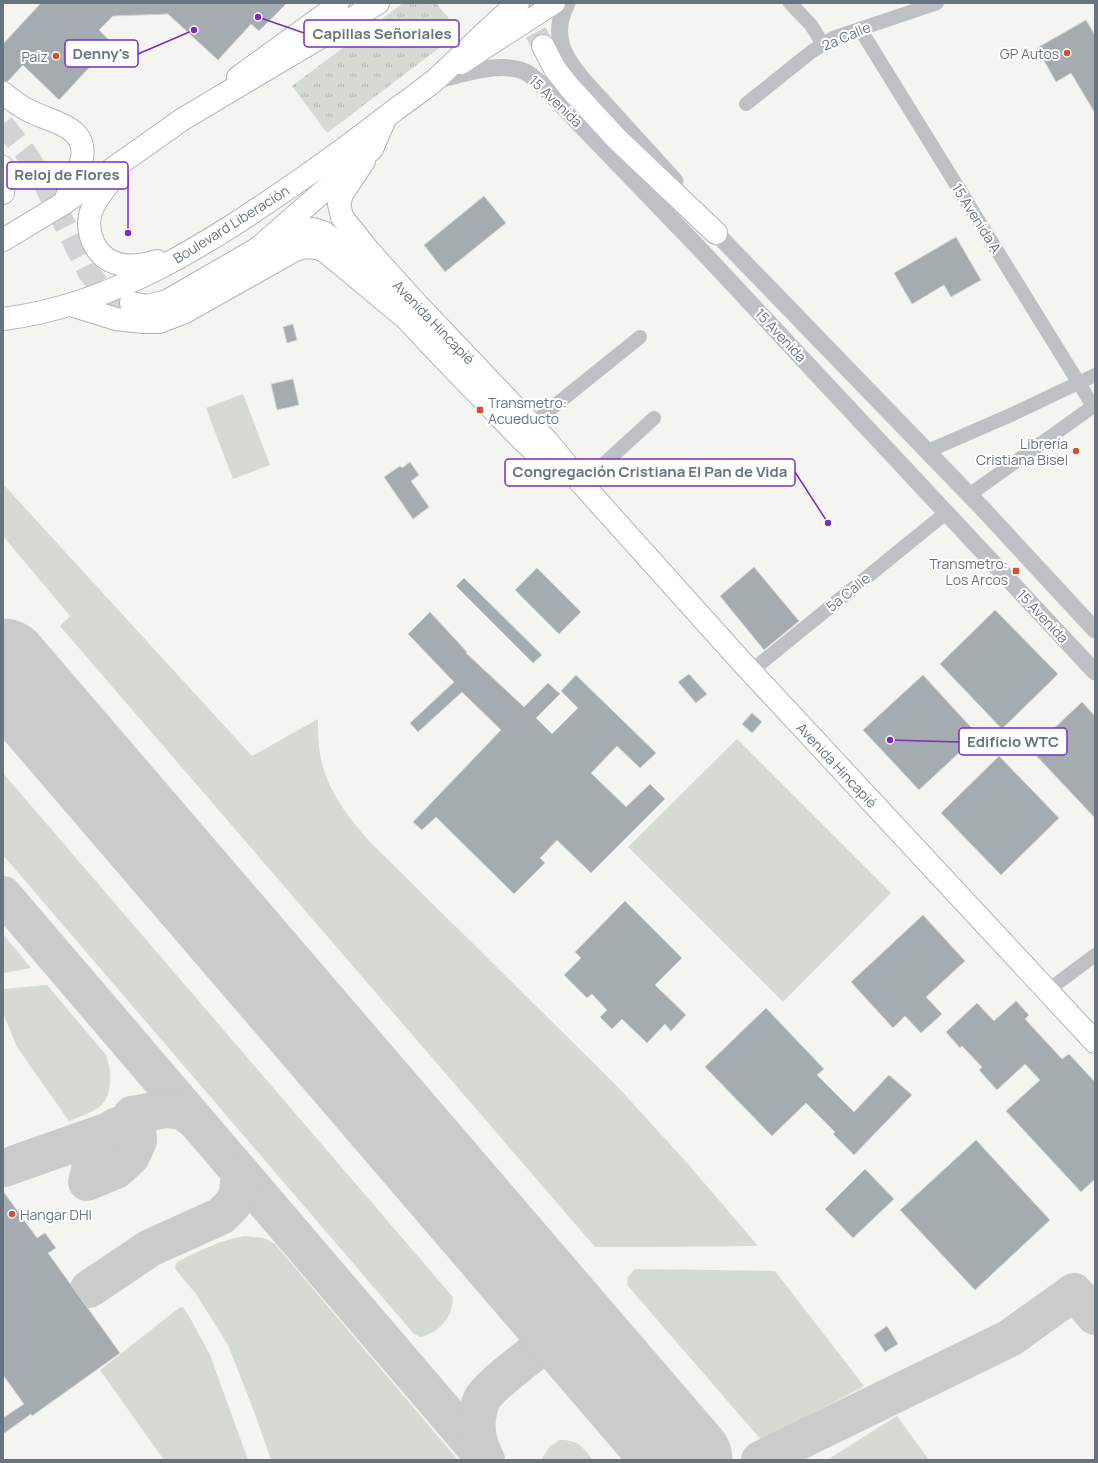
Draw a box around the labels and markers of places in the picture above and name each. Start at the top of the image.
callout: Capillas Señoriales [304,20,459,47]
callout: Denny's [65,40,138,67]
place label: GP Autos [1000,44,1059,63]
place label: Paiz [21,47,48,66]
marker: GP Autos [1062,48,1072,58]
marker: Paiz [51,51,61,61]
callout: Reloj de Flores [7,162,128,189]
place label: Transmetro: Acueducto [488,393,567,428]
marker: Transmetro: Acueducto [475,405,485,415]
place label: Librería Cristiana Bisel [976,434,1068,469]
marker: Librería Cristiana Bisel [1071,446,1081,456]
callout: Congregación Cristiana El Pan de Vida [505,459,795,486]
place label: Transmetro: Los Arcos [929,554,1008,589]
marker: Transmetro: Los Arcos [1011,566,1021,576]
callout: Edificio WTC [959,728,1067,755]
place label: Hangar DHl [20,1205,92,1224]
marker: Hangar DHl [7,1209,17,1219]

